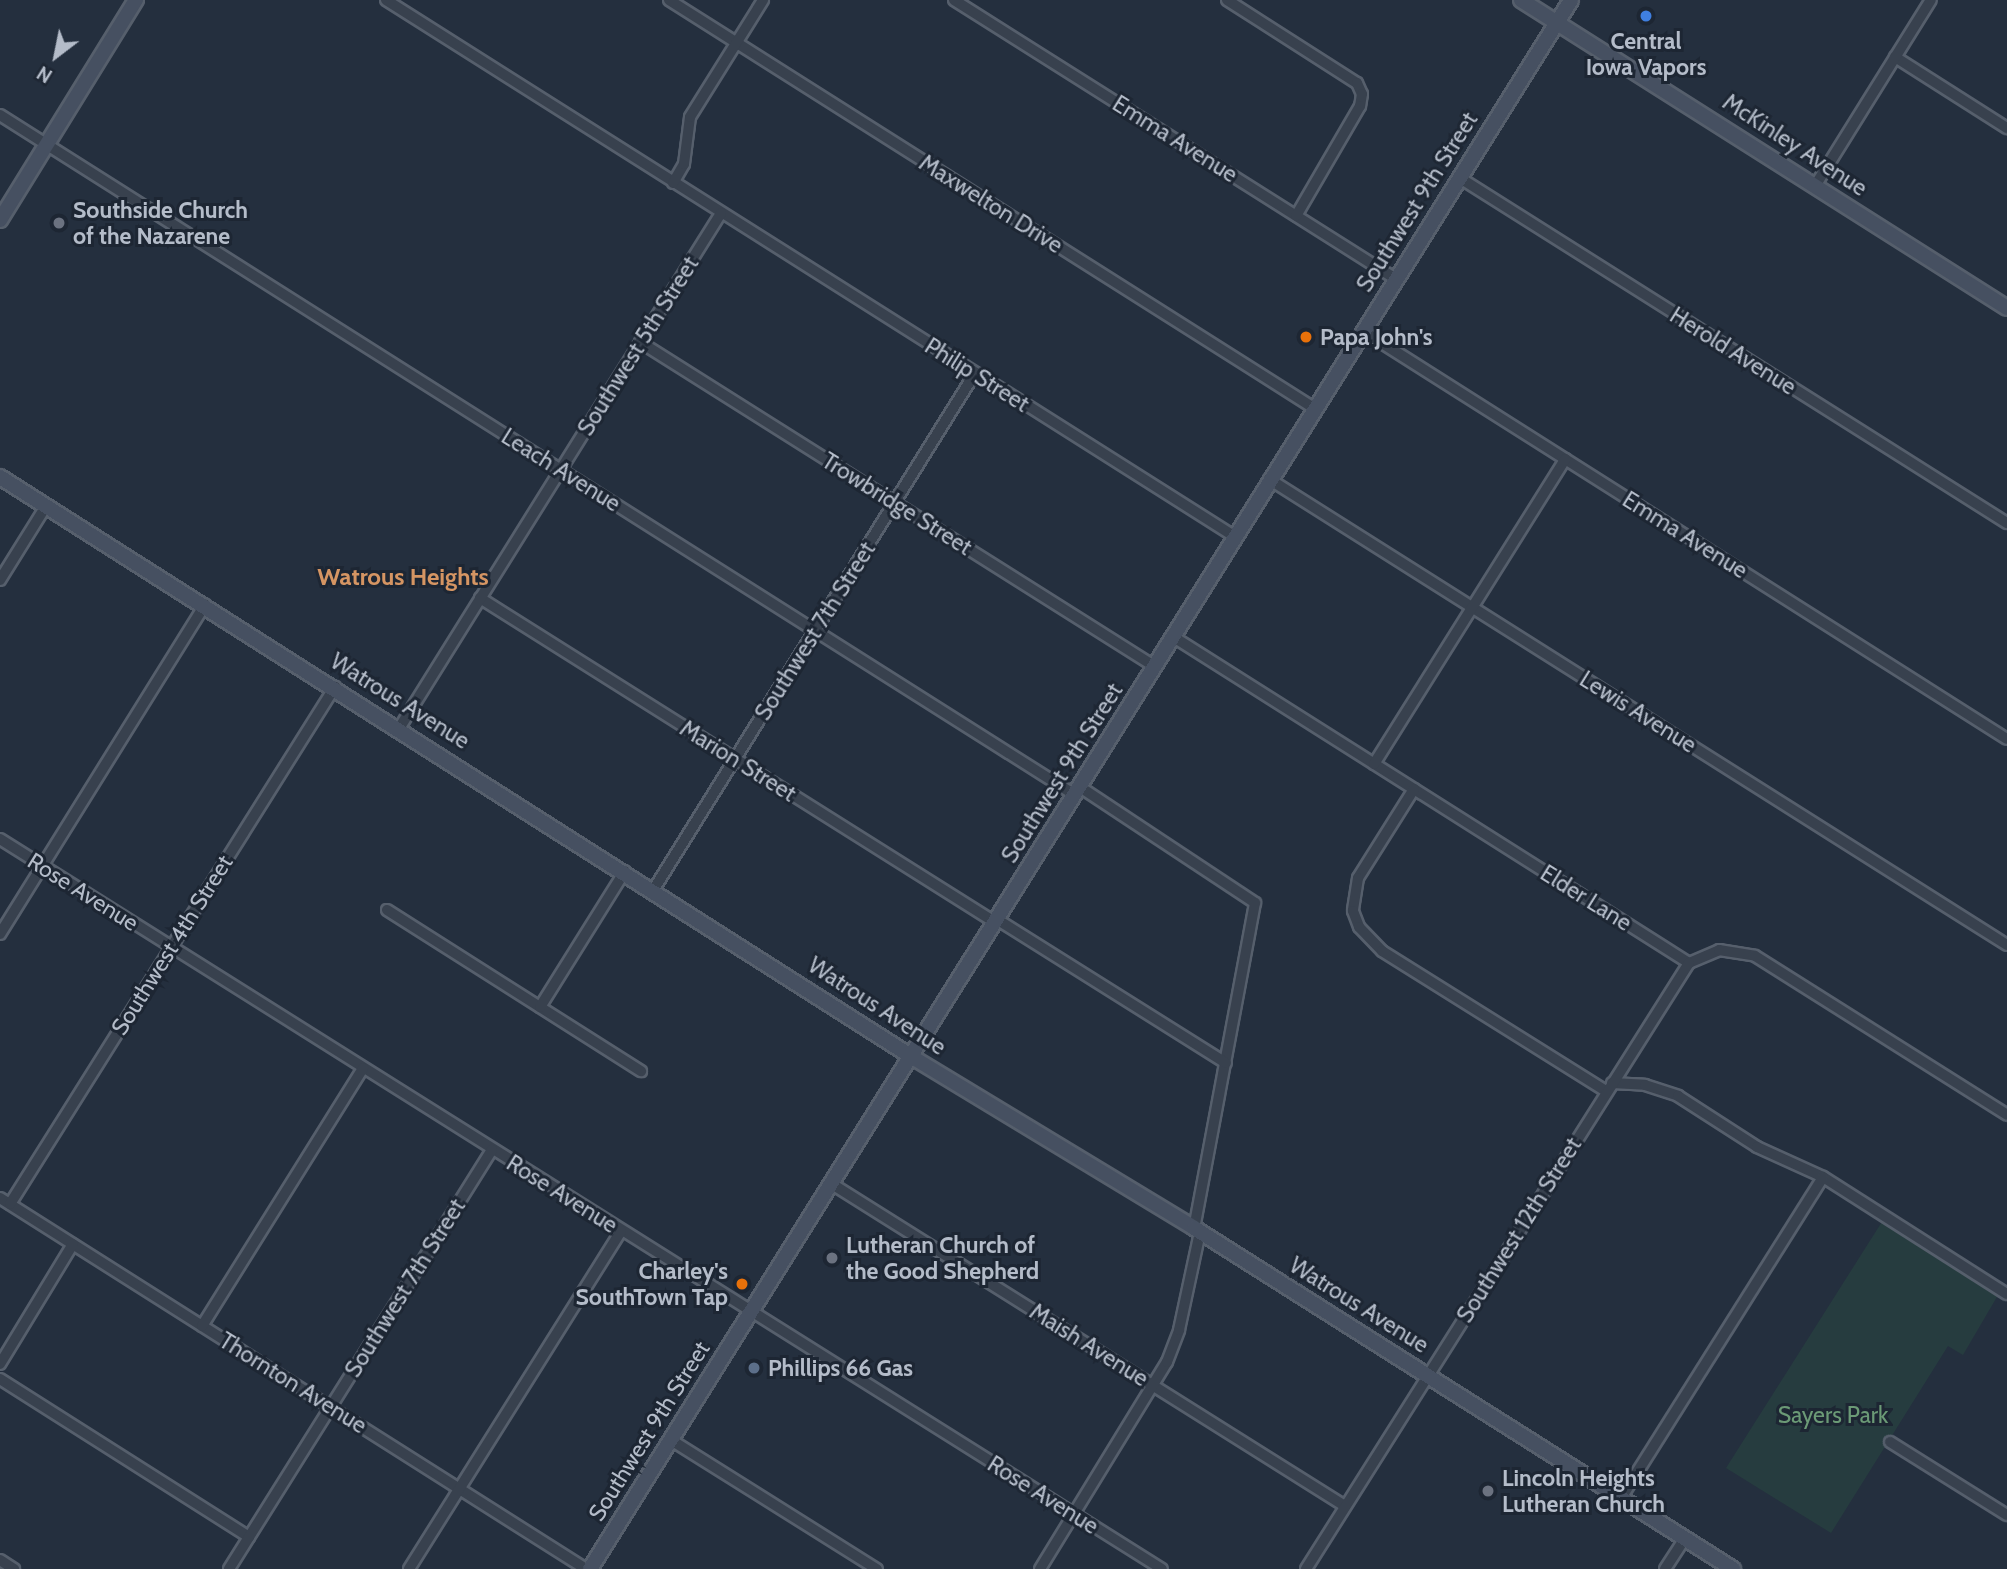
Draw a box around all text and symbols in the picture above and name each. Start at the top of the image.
marker: Central Iowa Vapors [1638,8,1654,24]
north arrow [21,21,91,91]
place label: Central Iowa Vapors [1586,27,1706,81]
text: N [33,61,56,88]
street label: McKinley Avenue [1718,88,1872,202]
street label: Emma Avenue [1107,90,1243,188]
street label: Southwest 9th Street [1351,107,1483,297]
street label: Maxwelton Drive [914,149,1068,259]
place label: Southside Church of the Nazarene [73,196,248,250]
marker: Southside Church of the Nazarene [51,215,67,231]
street label: Southwest 5th Street [572,251,704,441]
street label: Herold Avenue [1665,301,1801,401]
place label: Papa John's [1320,323,1433,351]
marker: Papa John's [1298,329,1314,345]
street label: Philip Street [920,332,1034,418]
street label: Leach Avenue [496,422,626,518]
street label: Trowbridge Street [817,447,977,561]
street label: Emma Avenue [1617,486,1753,584]
street label: Southwest 7th Street [749,537,881,725]
district label: Watrous Heights [317,563,489,591]
street label: Watrous Avenue [325,647,475,755]
street label: Lewis Avenue [1575,665,1701,759]
street label: Southwest 9th Street [996,678,1128,868]
street label: Marion Street [675,714,801,808]
street label: Rose Avenue [22,847,144,937]
street label: Southwest 4th Street [106,850,238,1040]
street label: Elder Lane [1535,859,1637,937]
street label: Watrous Avenue [803,951,951,1061]
street label: Southwest 12th Street [1451,1132,1587,1328]
street label: Rose Avenue [501,1149,623,1239]
street label: Southwest 7th Street [339,1194,471,1382]
place label: Lutheran Church of the Good Shepherd [846,1231,1039,1285]
marker: Lutheran Church of the Good Shepherd [824,1250,840,1266]
street label: Watrous Avenue [1284,1251,1434,1359]
place label: Charley's SouthTown Tap [576,1257,728,1311]
marker: Charley's SouthTown Tap [734,1276,750,1292]
street label: Maish Avenue [1025,1298,1153,1392]
street label: Thornton Avenue [214,1327,372,1439]
street label: Southwest 9th Street [583,1336,715,1526]
place label: Phillips 66 Gas [768,1354,913,1382]
marker: Phillips 66 Gas [746,1360,762,1376]
park label: Sayers Park [1778,1401,1888,1429]
street label: Rose Avenue [982,1450,1104,1540]
place label: Lincoln Heights Lutheran Church [1502,1464,1665,1518]
marker: Lincoln Heights Lutheran Church [1480,1483,1496,1499]

